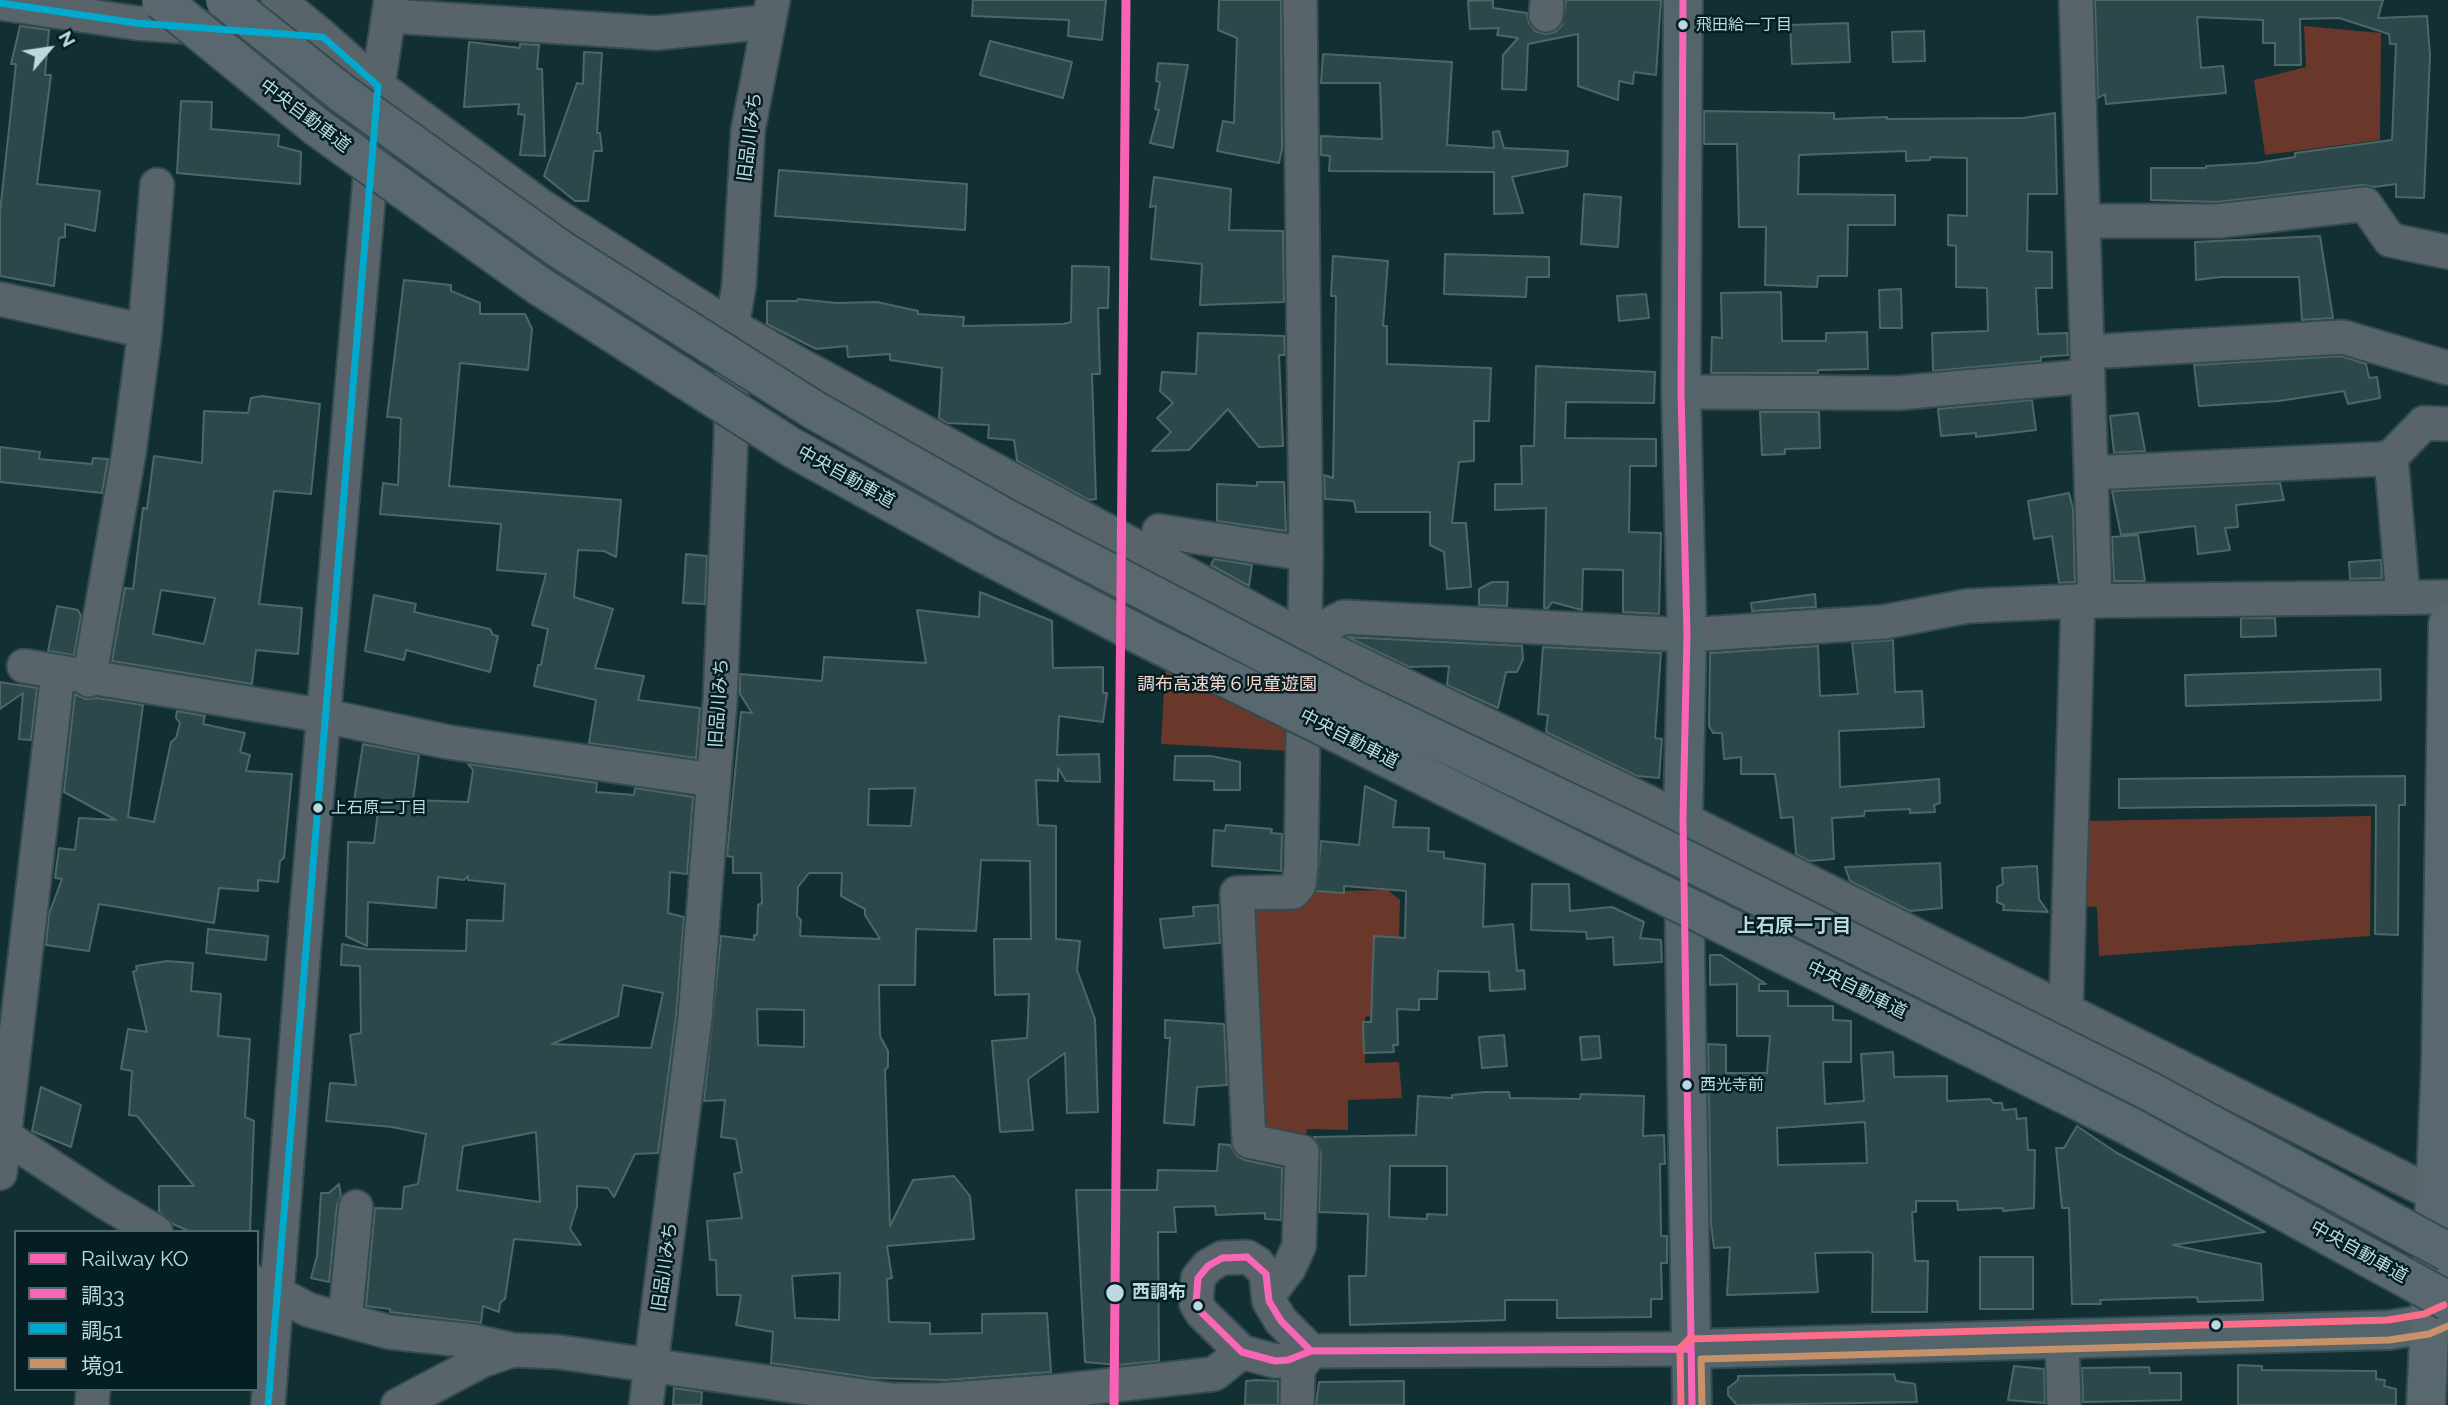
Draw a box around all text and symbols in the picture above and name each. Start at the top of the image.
north arrow [14,14,84,84]
place label: 飛田給一丁目 [1696,15,1792,35]
marker: 飛田給一丁目 [1676,18,1690,32]
text: N [54,27,81,50]
street label: 中央自動車道 [255,75,355,157]
street label: 旧品川みち [734,91,766,183]
street label: 中央自動車道 [794,441,898,513]
street label: 旧品川みち [705,657,733,749]
park label: 調布高速第６児童遊園 [1137,674,1317,696]
street label: 中央自動車道 [1296,705,1402,773]
place label: 上石原二丁目 [331,798,427,818]
marker: 上石原二丁目 [311,801,325,815]
district label: 上石原一丁目 [1737,915,1851,937]
street label: 中央自動車道 [1804,957,1910,1023]
place label: 西光寺前 [1700,1075,1764,1095]
marker: 西光寺前 [1680,1078,1694,1092]
street label: 中央自動車道 [2307,1216,2411,1288]
street label: 旧品川みち [648,1221,682,1313]
legend [14,1230,259,1391]
text: Railway KO [81,1246,188,1271]
marker: 西調布 [1104,1282,1126,1304]
place label: 西調布 [1132,1282,1186,1304]
text: 調33 [81,1283,124,1308]
unlabelled marker [1191,1299,1205,1313]
text: 調51 [81,1318,122,1343]
unlabelled marker [2209,1318,2223,1332]
text: 境91 [81,1353,123,1378]

